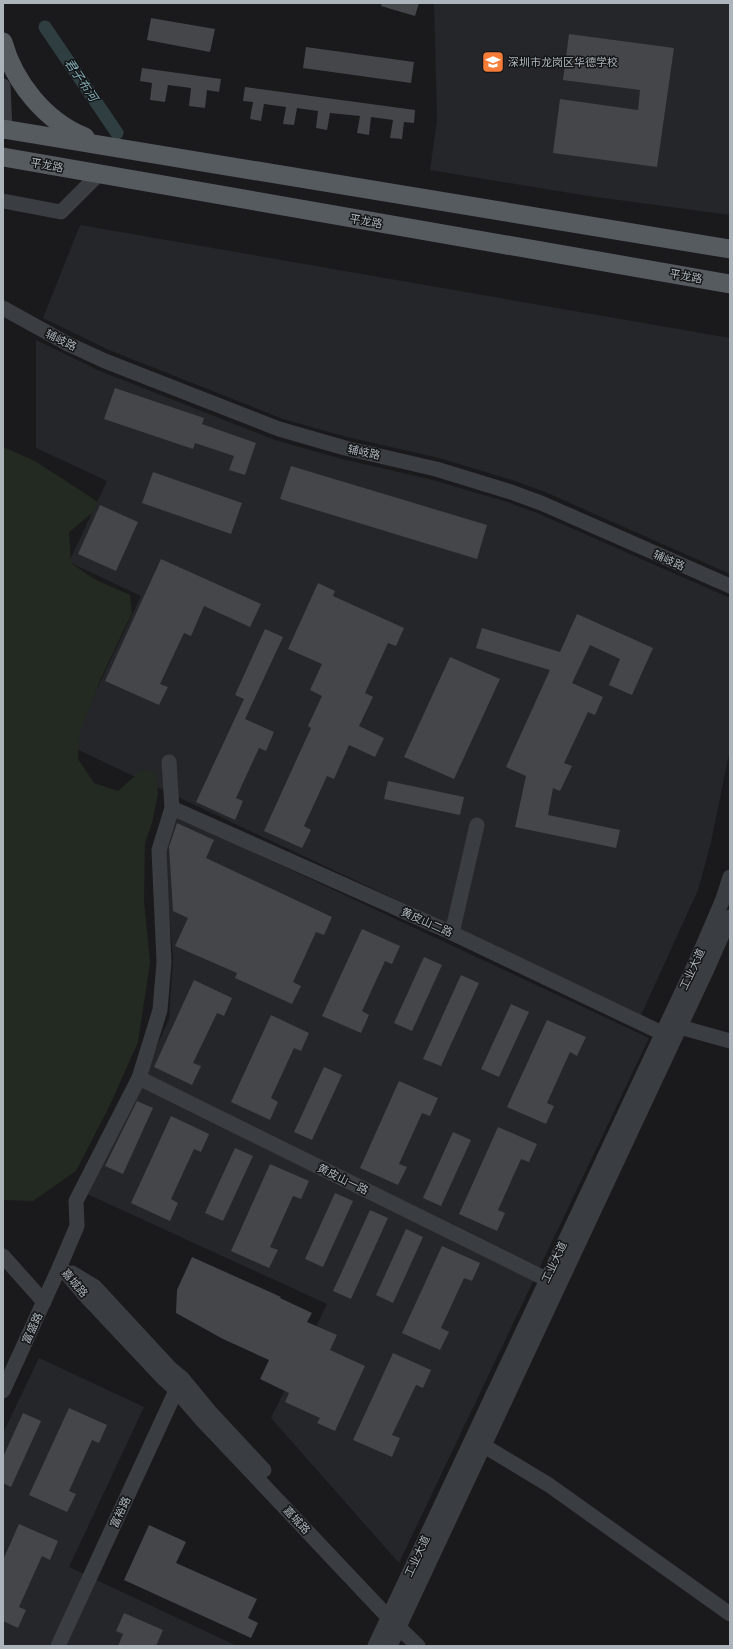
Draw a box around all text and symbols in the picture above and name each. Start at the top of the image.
school or university icon: 深圳市龙岗区华德学校 [480,49,506,75]
place label: 深圳市龙岗区华德学校 [508,55,618,69]
water label: 君子布河 [62,56,102,105]
street label: 平龙路 [30,155,64,175]
street label: 平龙路 [349,211,383,231]
street label: 平龙路 [669,266,703,286]
street label: 辅岐路 [43,326,79,354]
street label: 辅岐路 [346,442,382,462]
street label: 辅岐路 [651,547,687,573]
street label: 黄皮山二路 [399,904,455,940]
street label: 工业大道 [676,946,708,992]
street label: 黄皮山一路 [315,1161,371,1197]
street label: 工业大道 [538,1239,570,1285]
street label: 嘉城路 [59,1266,91,1300]
street label: 富盛路 [19,1310,45,1346]
street label: 富裕路 [107,1494,133,1530]
street label: 嘉城路 [281,1503,313,1537]
street label: 工业大道 [401,1533,433,1579]

